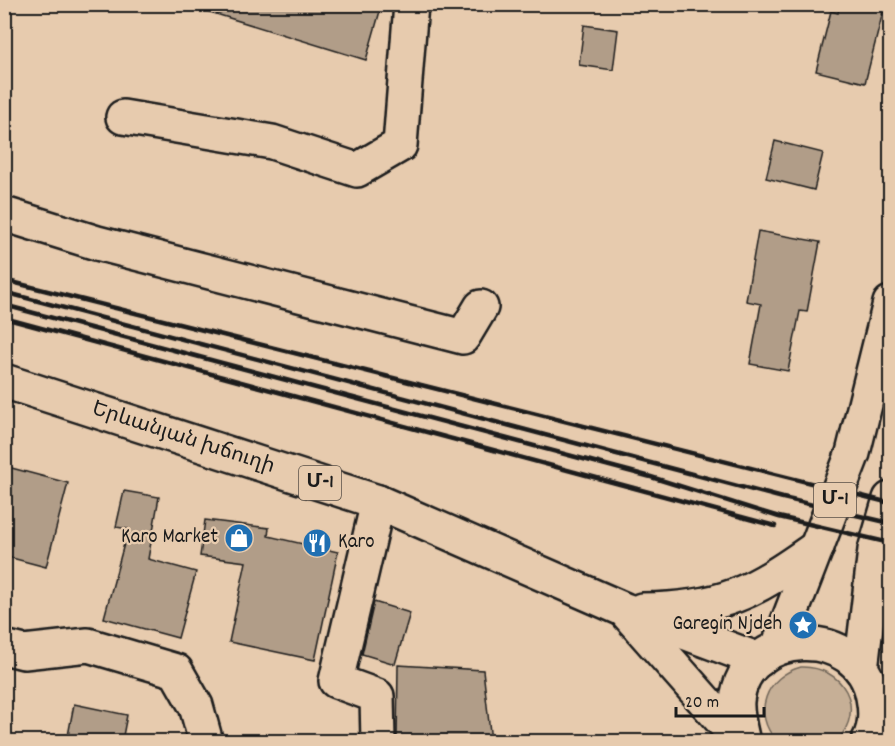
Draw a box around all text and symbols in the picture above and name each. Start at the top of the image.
street label: Երևանյան խճուղի [88,395,278,483]
road number: Մ-1 [299,466,341,500]
road number: Մ-1 [814,483,856,517]
shop icon: Karo Market [223,522,255,554]
place label: Karo Market [121,523,218,553]
restaurant icon: Karo [301,527,333,559]
place label: Karo [338,528,375,558]
place icon: Garegin Njdeh [787,609,819,641]
place label: Garegin Njdeh [672,610,782,640]
scale bar [676,680,764,718]
text: 20 m [685,691,719,716]

